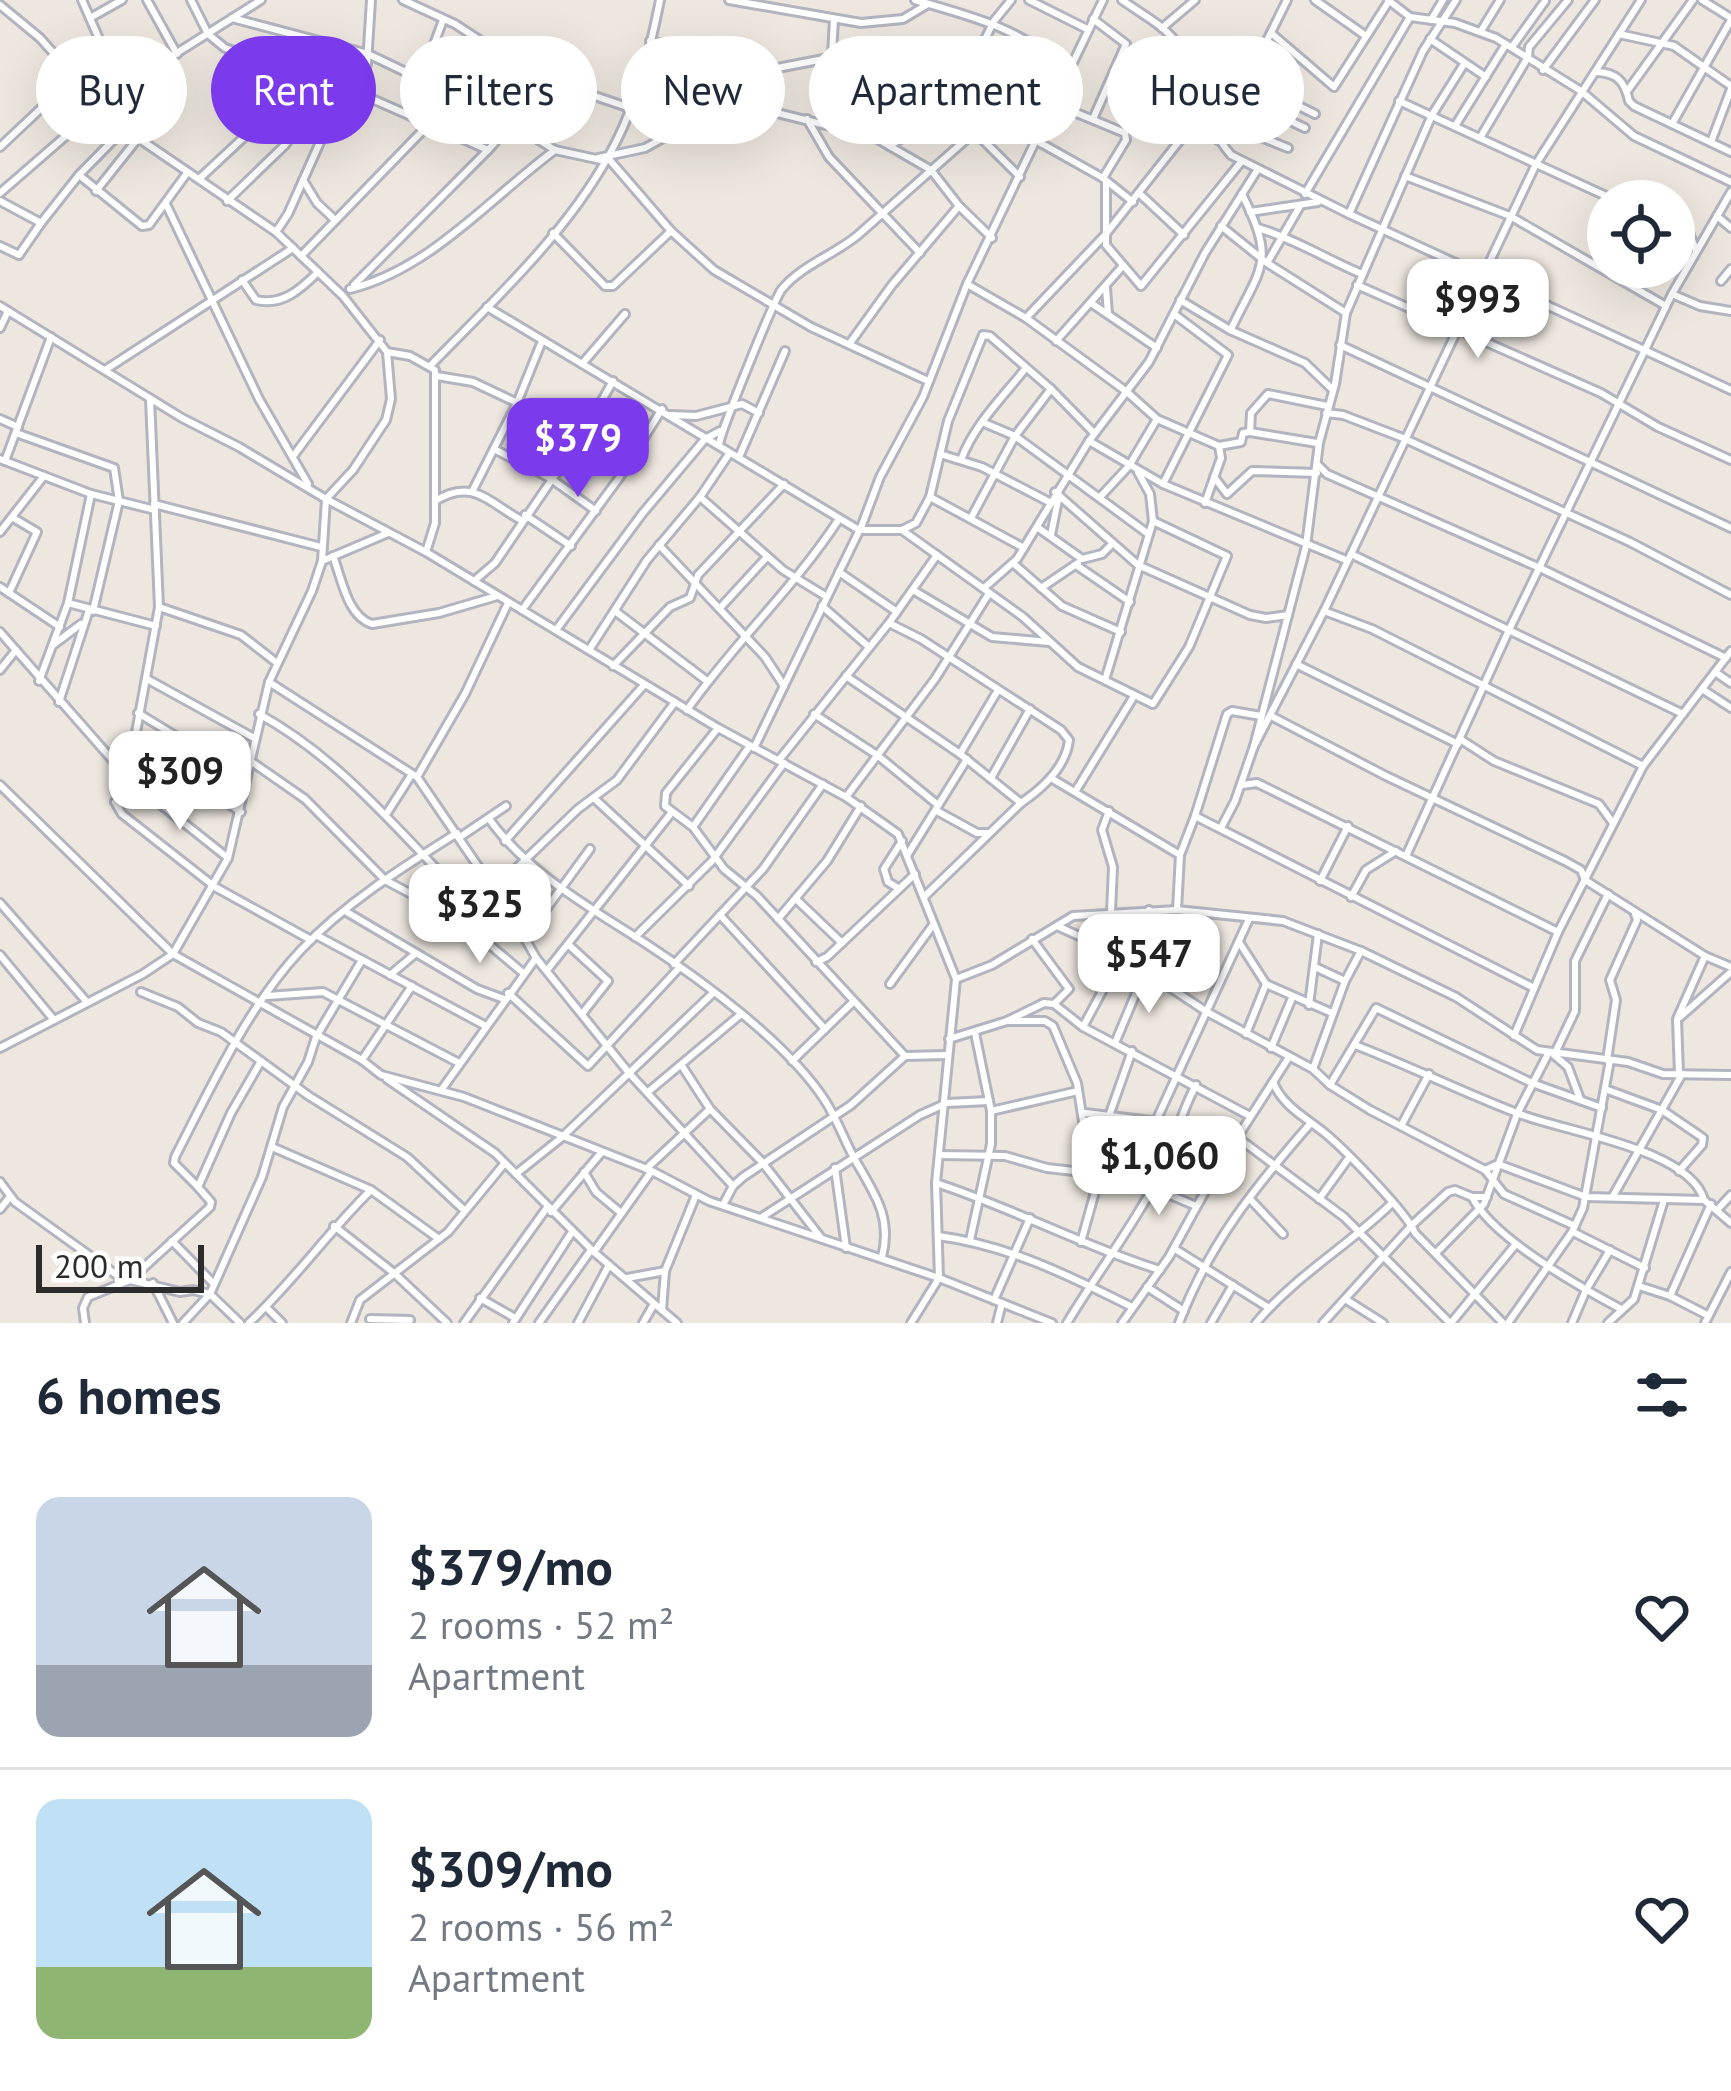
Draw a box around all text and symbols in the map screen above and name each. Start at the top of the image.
chip: Buy [36,36,187,144]
chip: Rent [211,36,376,144]
chip: Filters [400,36,597,144]
chip: New [621,36,785,144]
chip: Apartment [809,36,1083,144]
chip: House [1107,36,1304,144]
map controls [1587,180,1695,288]
button: locate [1587,180,1695,288]
pin: $993 [1407,259,1549,361]
text: $993 [1434,272,1522,323]
pin: $379 [507,398,649,500]
text: $379 [534,411,622,462]
pin: $309 [109,731,251,833]
text: $309 [136,744,224,795]
pin: $325 [409,864,551,966]
text: $325 [436,877,524,928]
pin: $547 [1078,914,1220,1016]
text: $547 [1105,927,1193,978]
pin: $1,060 [1061,1116,1257,1218]
text: $1,060 [1099,1129,1219,1180]
scale bar [36,1239,204,1292]
text: 200 m [54,1244,144,1287]
text: 6 homes [36,1362,222,1428]
icon: filters [1629,1362,1695,1428]
text: $379/mo [408,1533,613,1599]
icon: home [132,1545,276,1689]
icon: heart [1629,1584,1695,1650]
text: 2 rooms · 52 m² [408,1599,674,1650]
text: Apartment [408,1650,585,1701]
text: $309/mo [408,1835,613,1901]
icon: home [132,1847,276,1991]
icon: heart [1629,1886,1695,1952]
text: 2 rooms · 56 m² [408,1901,674,1952]
text: Apartment [408,1952,585,2003]

